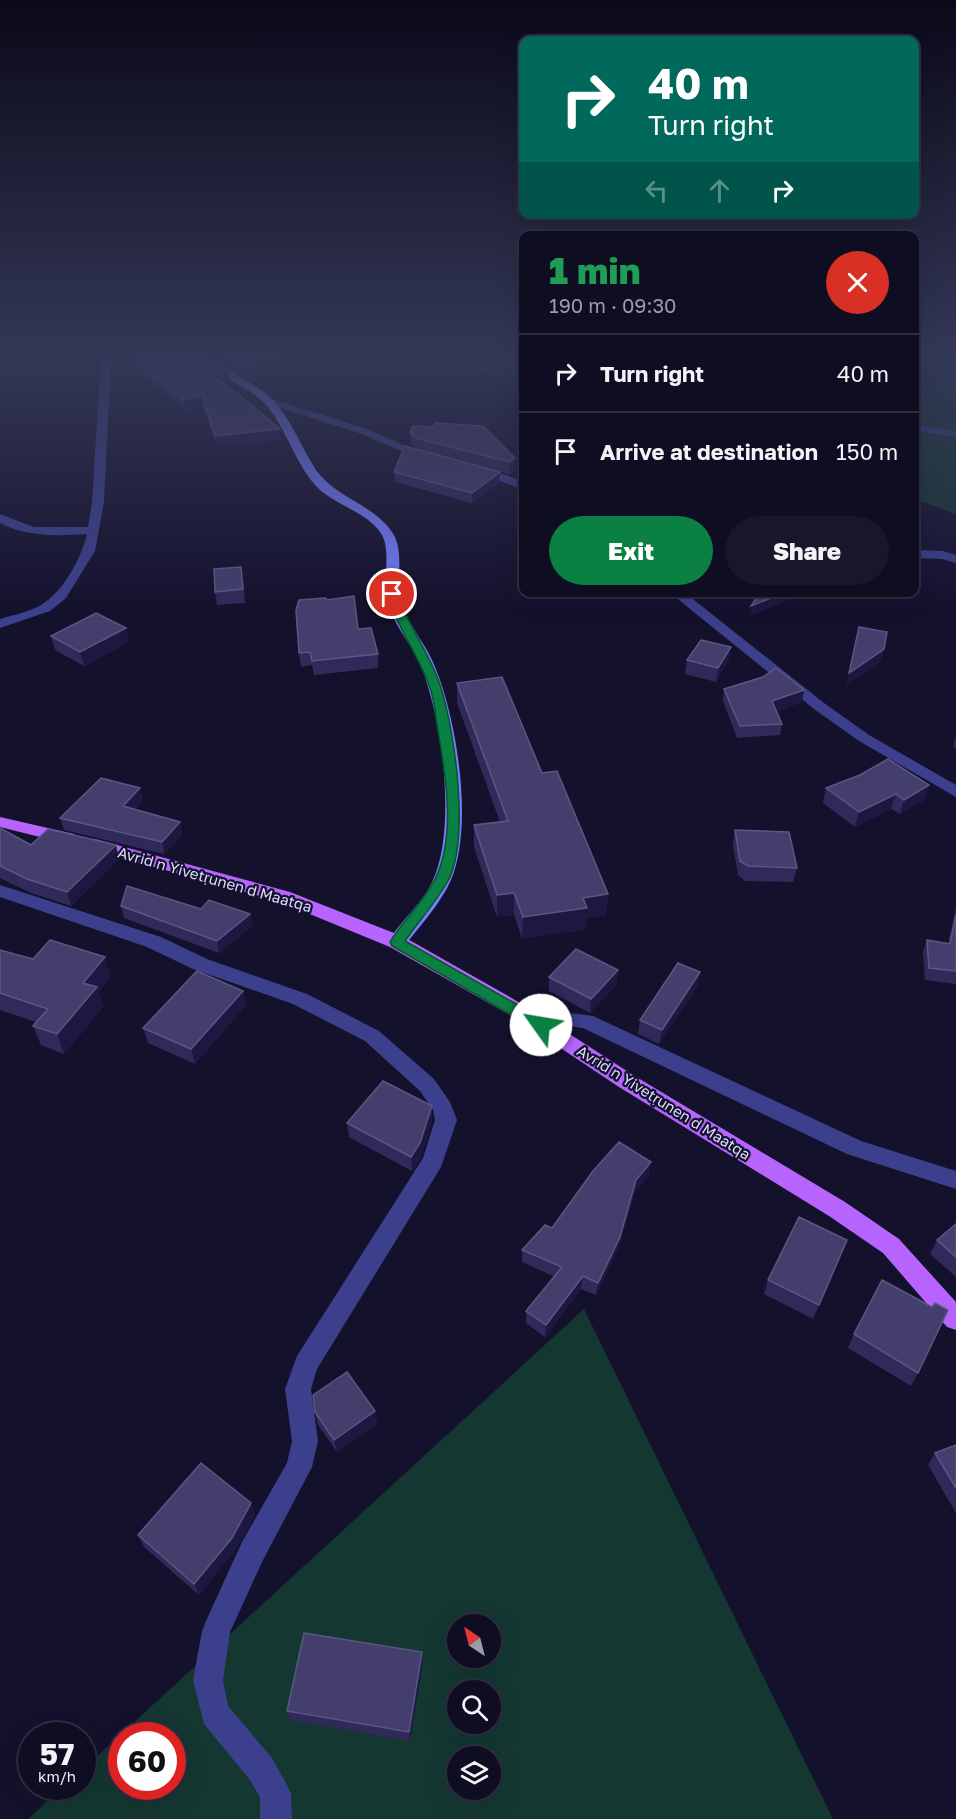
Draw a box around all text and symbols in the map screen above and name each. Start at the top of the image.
text: 40 m [648,58,749,108]
icon: right [549,60,627,138]
text: Turn right [648,109,774,141]
icon: left [640,174,673,207]
icon: ahead [703,174,736,207]
icon: right [766,174,799,207]
text: 1 min [549,249,640,292]
button: close [826,251,889,314]
text: 190 m · 09:30 [549,293,677,317]
icon: right [549,357,582,390]
text: Turn right [600,360,704,387]
text: 40 m [837,360,889,387]
icon: arrive [549,435,582,468]
text: Arrive at destination [600,438,818,465]
text: 150 m [836,438,898,465]
button: Exit [549,516,713,585]
button: Share [725,516,889,585]
pin [366,568,417,619]
icon: arrive [375,577,408,610]
street label: Avrid n Yivetṛunen d Maatqa [116,843,314,915]
position arrow [509,993,573,1057]
street label: Avrid n Yivetṛunen d Maatqa [574,1041,754,1163]
north arrow [447,1614,501,1668]
map controls [447,1614,501,1800]
button: search [447,1680,501,1734]
speed limit sign: 60 [108,1722,186,1800]
text: 57 [40,1736,74,1772]
button: layers [447,1746,501,1800]
text: km/h [38,1767,76,1785]

